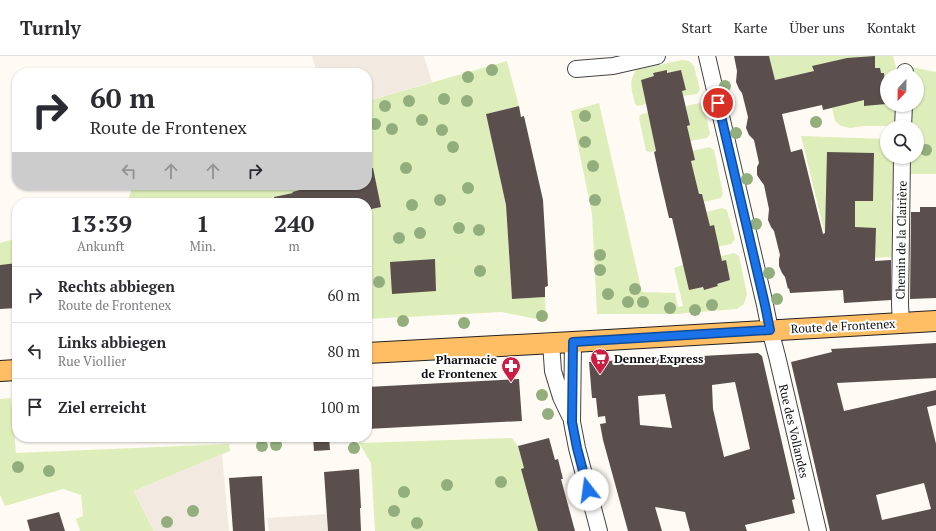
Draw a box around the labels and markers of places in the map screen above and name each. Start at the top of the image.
pin [701,86,735,120]
supermarket icon: Denner Express [589,347,611,375]
place label: Denner Express [614,351,704,366]
place label: Pharmacie de Frontenex [421,352,498,381]
pharmacy icon: Pharmacie de Frontenex [500,355,522,383]

